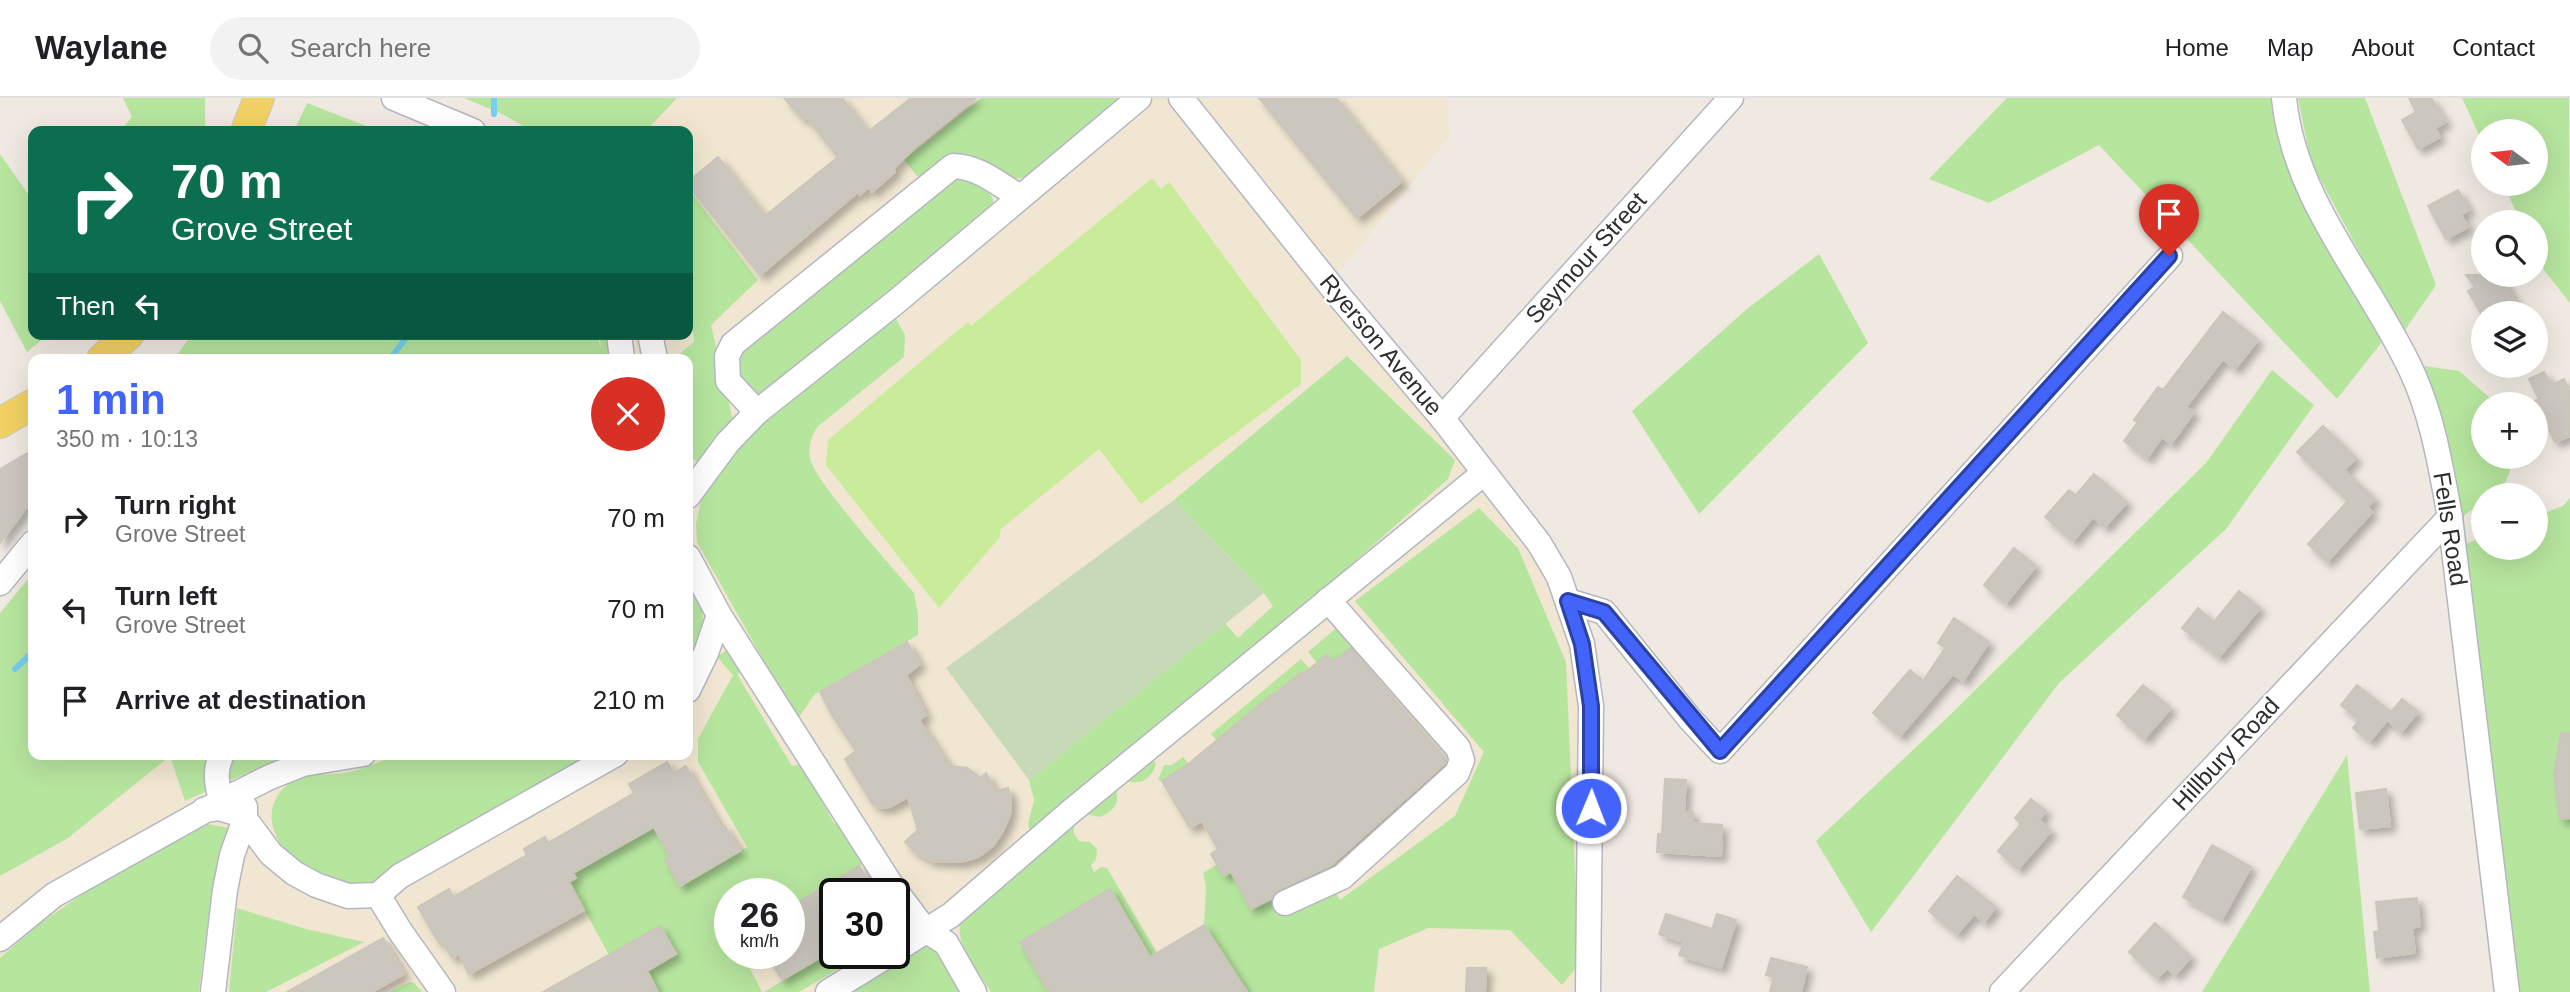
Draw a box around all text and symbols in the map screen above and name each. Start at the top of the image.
search box [210,17,700,80]
text: Waylane [35,29,168,66]
icon: search [234,29,272,67]
text: Search here [290,33,431,63]
text: Home [2165,34,2229,61]
text: Map [2267,34,2314,61]
text: About [2352,34,2414,61]
text: Contact [2452,34,2535,61]
north arrow [2471,119,2548,196]
map controls [2471,119,2548,560]
icon: right [56,154,147,245]
text: 70 m [171,154,283,208]
pin [2139,184,2199,256]
street label: Seymour Street [1520,186,1652,329]
icon: arrive [2150,195,2188,233]
button: search [2471,210,2548,287]
text: Grove Street [171,211,352,247]
street label: Ryerson Avenue [1315,269,1448,421]
icon: left [129,287,167,325]
text: Then [56,291,115,321]
button: layers [2471,301,2548,378]
text: 1 min [56,376,166,423]
button: close [591,377,665,451]
button: + [2471,392,2548,469]
text: 350 m · 10:13 [56,426,198,452]
street label: Fells Road [2428,470,2473,588]
button: − [2471,483,2548,560]
text: Turn right [115,490,236,520]
icon: right [56,500,94,538]
text: 70 m [607,503,665,533]
text: Grove Street [115,521,245,547]
text: Turn left [115,581,217,611]
icon: left [56,591,94,629]
text: 70 m [607,594,665,624]
text: Grove Street [115,612,245,638]
icon: arrive [56,682,94,720]
text: Arrive at destination [115,685,366,715]
text: 210 m [593,685,665,715]
street label: Hillbury Road [2167,692,2285,816]
position arrow [1554,771,1628,845]
speed limit sign: 30 [819,878,910,969]
text: 26 [740,895,779,934]
text: km/h [740,931,779,951]

